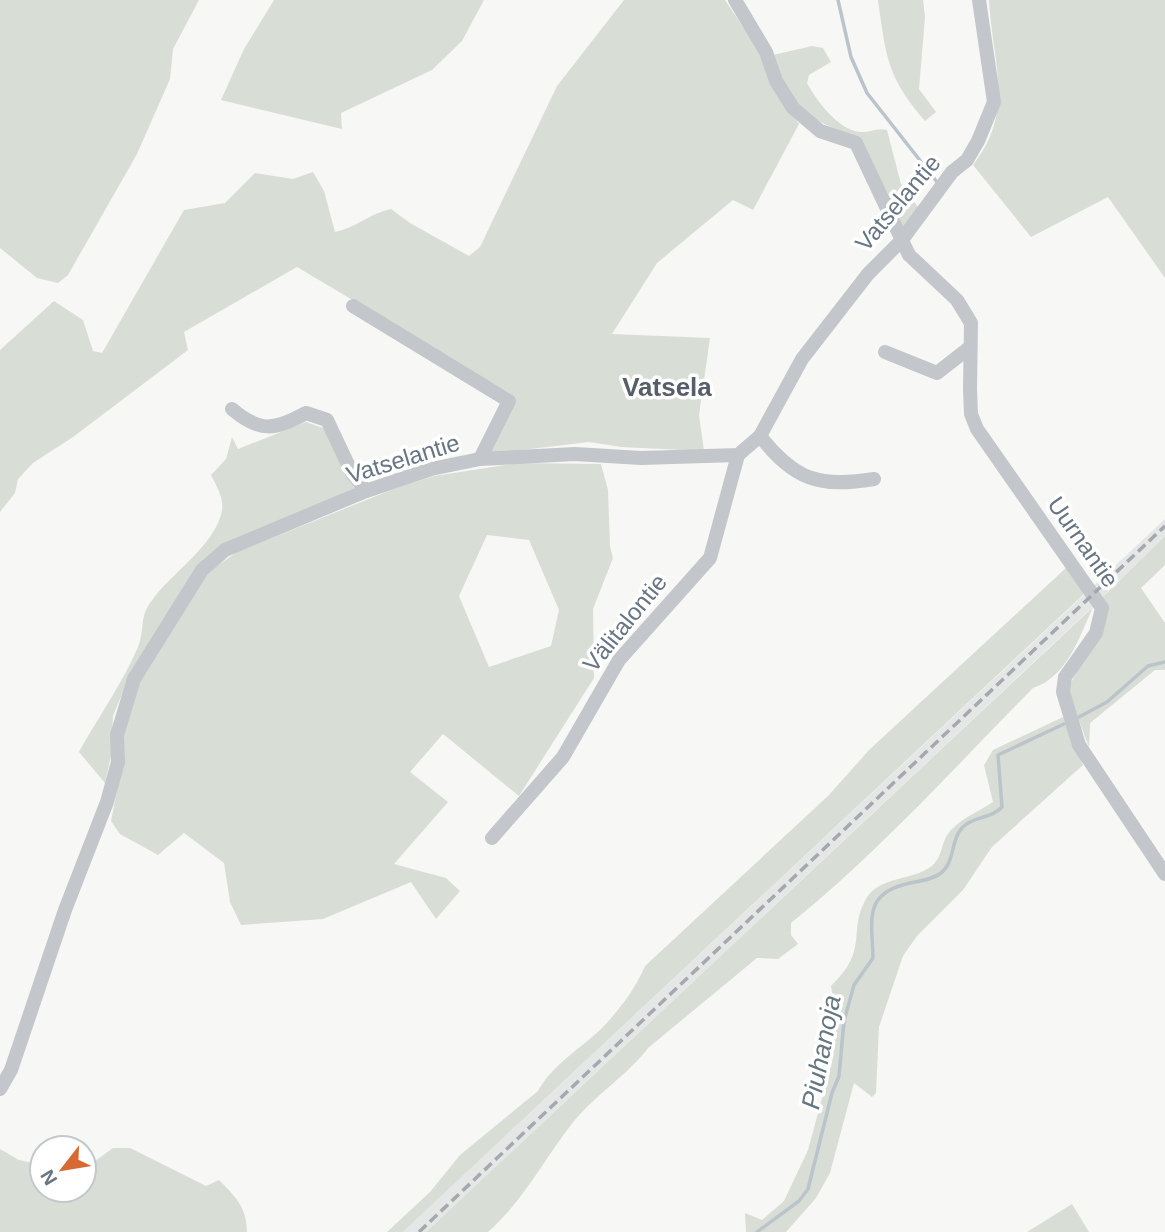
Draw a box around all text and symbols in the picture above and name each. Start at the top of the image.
street label: Vatselantie [850,149,946,256]
district label: Vatsela [622,372,712,402]
street label: Vatselantie [343,429,463,489]
street label: Uurnantie [1043,491,1124,592]
street label: Välitalontie [577,569,672,677]
water label: Piuhanoja [795,992,847,1112]
north arrow [28,1134,98,1204]
text: N [36,1166,61,1189]

